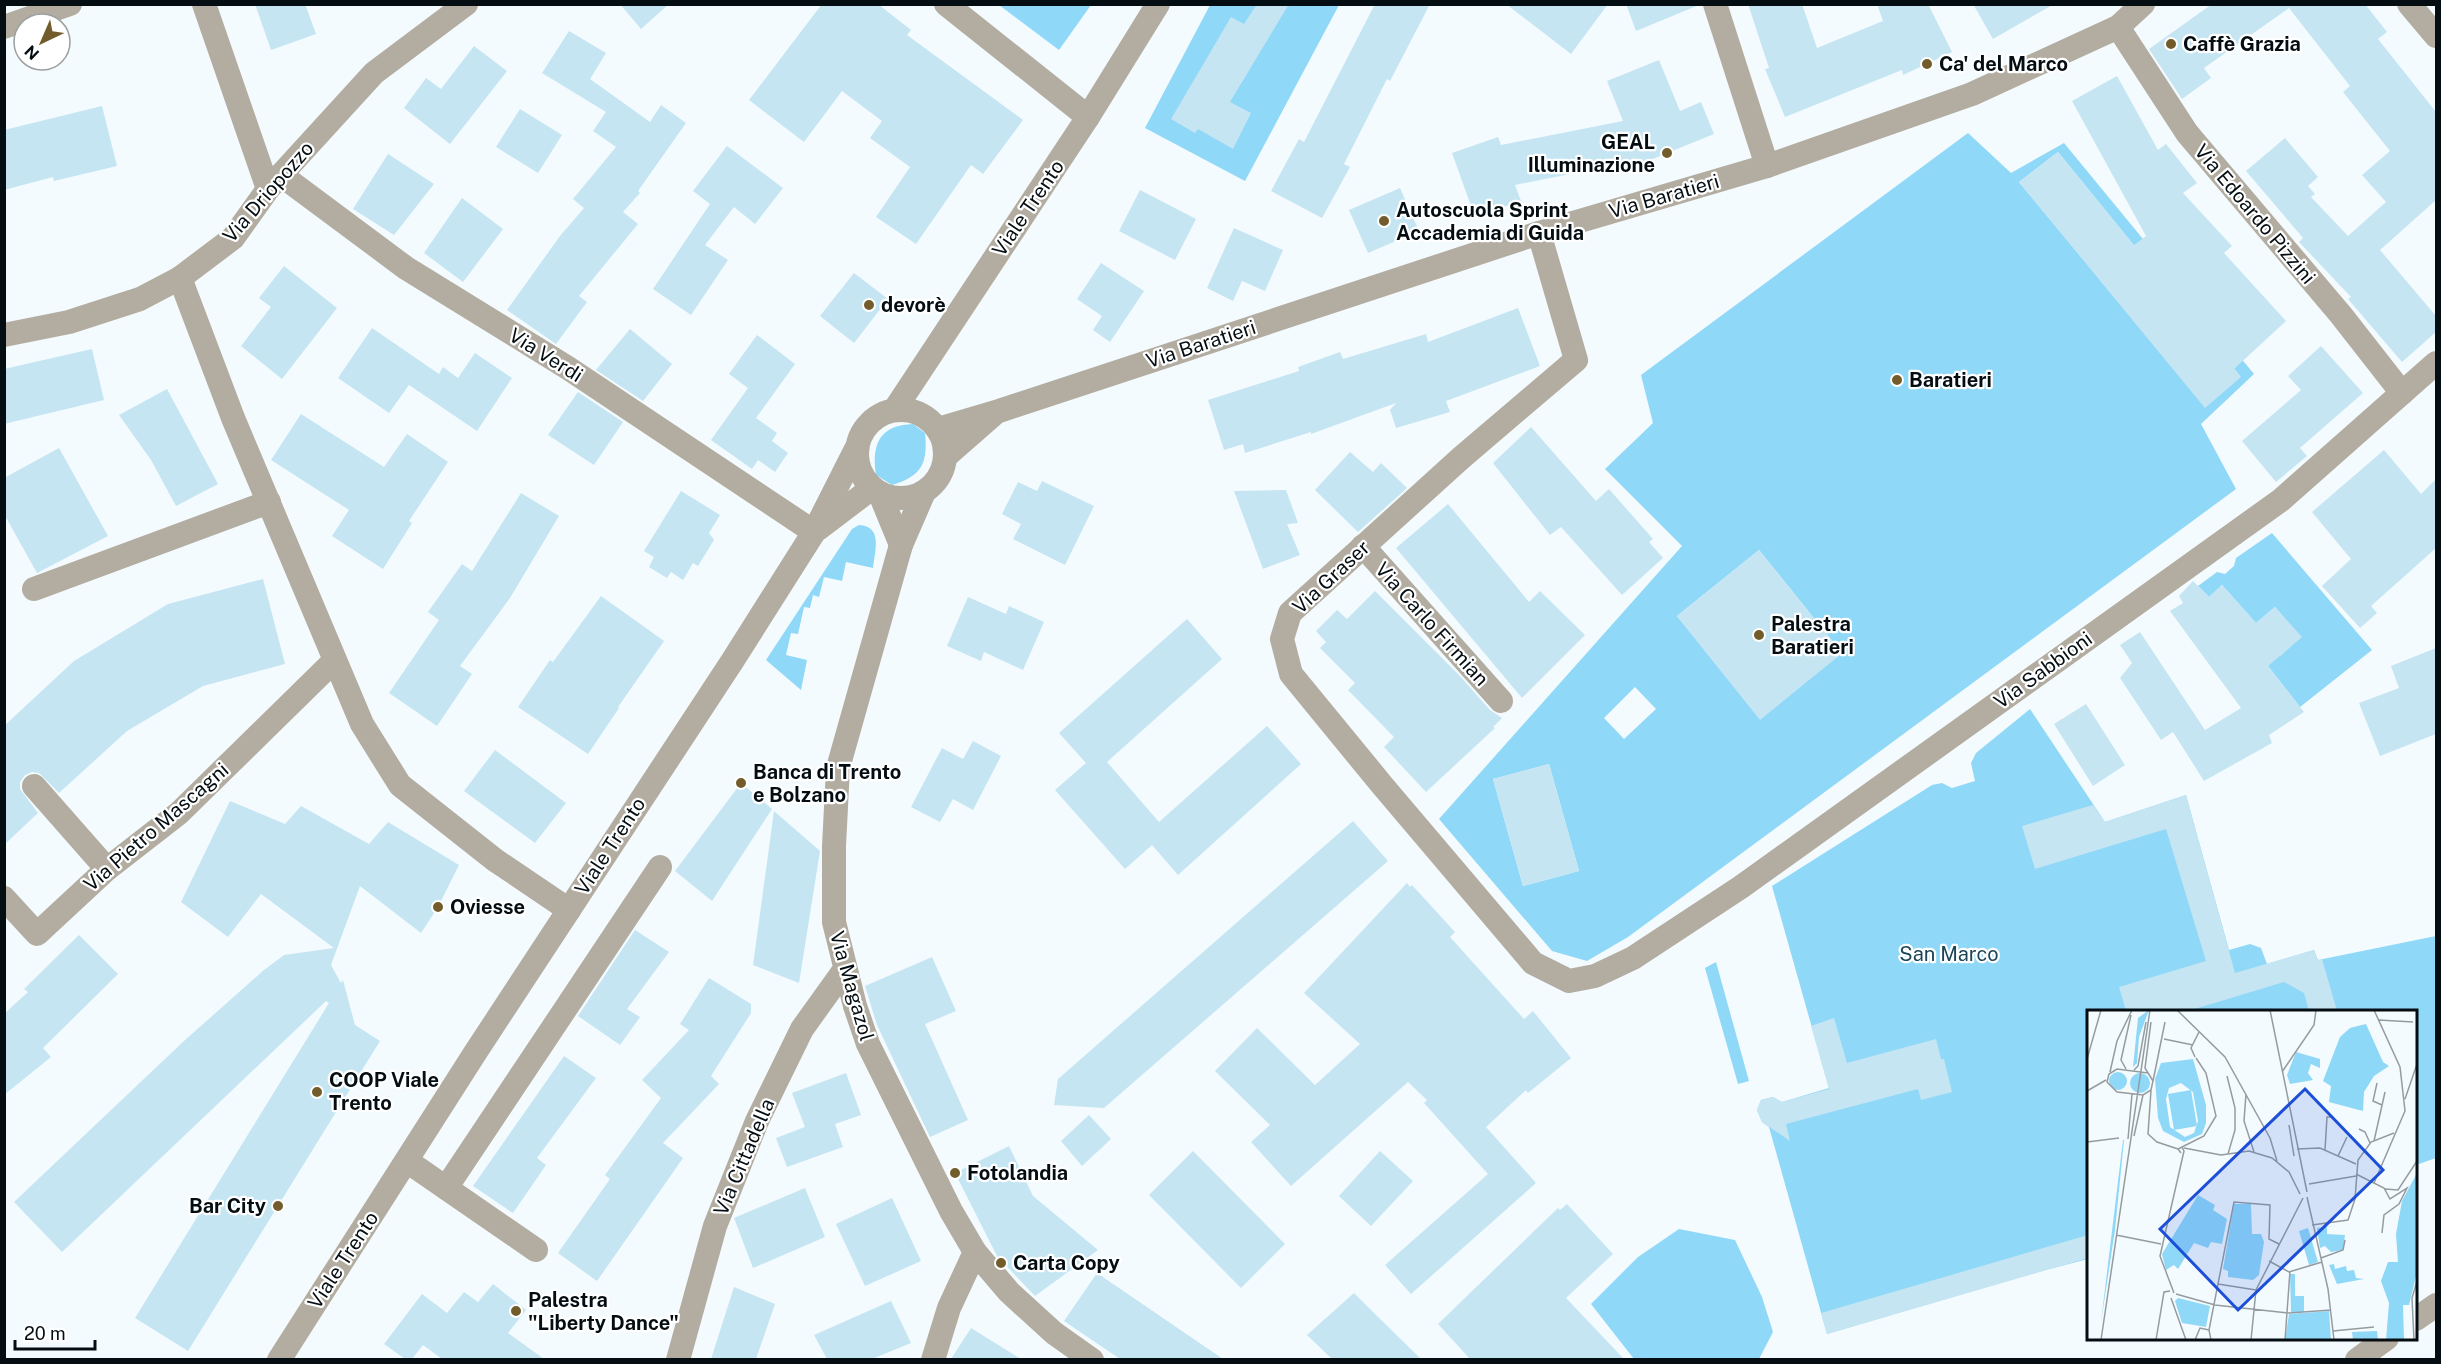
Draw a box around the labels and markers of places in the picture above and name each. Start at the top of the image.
place label: Caffè Grazia [2183,32,2301,56]
marker: Caffè Grazia [2164,37,2178,51]
place label: Ca' del Marco [1939,52,2068,76]
marker: Ca' del Marco [1920,57,1934,71]
place label: GEAL Illuminazione [1528,130,1655,177]
marker: GEAL Illuminazione [1660,146,1674,160]
place label: Autoscuola Sprint Accademia di Guida [1396,198,1584,245]
marker: Autoscuola Sprint Accademia di Guida [1377,214,1391,228]
place label: devorè [881,293,946,317]
marker: devorè [862,298,876,312]
place label: Baratieri [1909,368,1992,392]
marker: Baratieri [1890,373,1904,387]
place label: Palestra Baratieri [1771,612,1854,659]
marker: Palestra Baratieri [1752,628,1766,642]
place label: Banca di Trento e Bolzano [753,760,901,807]
marker: Banca di Trento e Bolzano [734,776,748,790]
place label: Oviesse [450,895,525,919]
marker: Oviesse [431,900,445,914]
place label: COOP Viale Trento [329,1068,439,1115]
marker: COOP Viale Trento [310,1085,324,1099]
place label: Fotolandia [967,1161,1068,1185]
marker: Fotolandia [948,1166,962,1180]
place label: Bar City [189,1194,266,1218]
marker: Bar City [271,1199,285,1213]
place label: Carta Copy [1013,1251,1120,1275]
marker: Carta Copy [994,1256,1008,1270]
place label: Palestra "Liberty Dance" [528,1288,679,1335]
marker: Palestra "Liberty Dance" [509,1304,523,1318]

